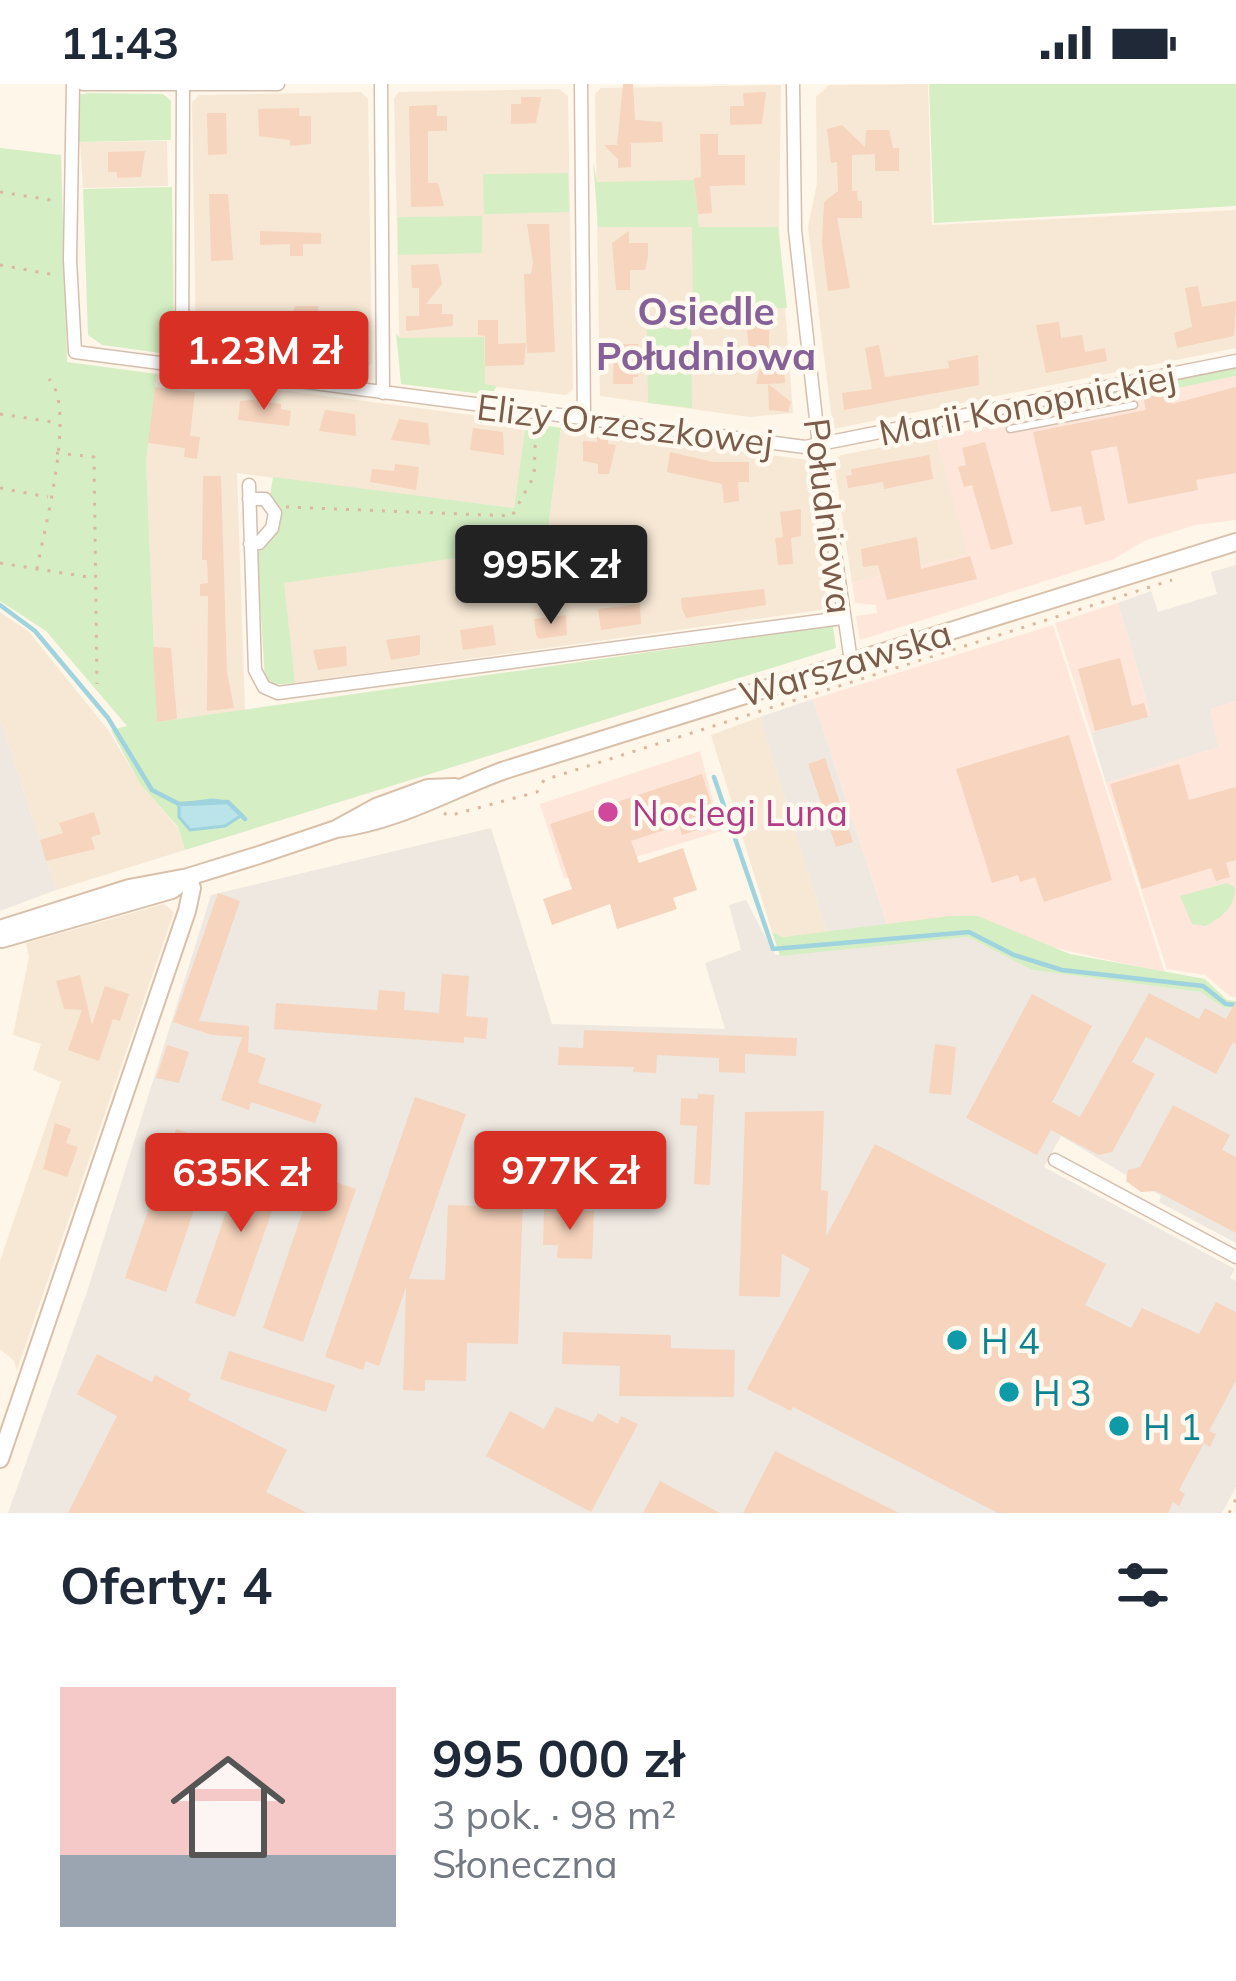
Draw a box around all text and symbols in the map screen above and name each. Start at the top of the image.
text: 11:43 [60,14,179,70]
district label: Osiedle Południowa [596,286,816,380]
pin: 1.23M zł [140,311,388,413]
text: 1.23M zł [186,325,342,374]
street label: Marii Konopnickiej [875,353,1179,455]
street label: Elizy Orzeszkowej [474,384,776,464]
street label: Południowa [795,416,863,616]
pin: 995K zł [440,525,662,627]
text: 995K zł [482,539,620,588]
street label: Warszawska [734,609,956,717]
place label: Noclegi Luna [632,790,848,835]
marker: Noclegi Luna [595,799,621,825]
pin: 977K zł [459,1131,681,1233]
pin: 635K zł [130,1133,352,1235]
text: 977K zł [501,1145,639,1194]
text: 635K zł [172,1147,310,1196]
place label: H 4 [981,1318,1040,1363]
marker: H 4 [944,1327,970,1353]
place label: H 3 [1033,1370,1092,1415]
marker: H 3 [996,1379,1022,1405]
place label: H 1 [1143,1404,1202,1449]
marker: H 1 [1106,1413,1132,1439]
icon: filters [1110,1552,1176,1618]
text: Oferty: 4 [60,1553,272,1617]
text: 995 000 zł [432,1726,684,1790]
icon: home [156,1735,300,1879]
text: 3 pok. · 98 m² [432,1790,676,1839]
text: Słoneczna [432,1839,618,1888]

